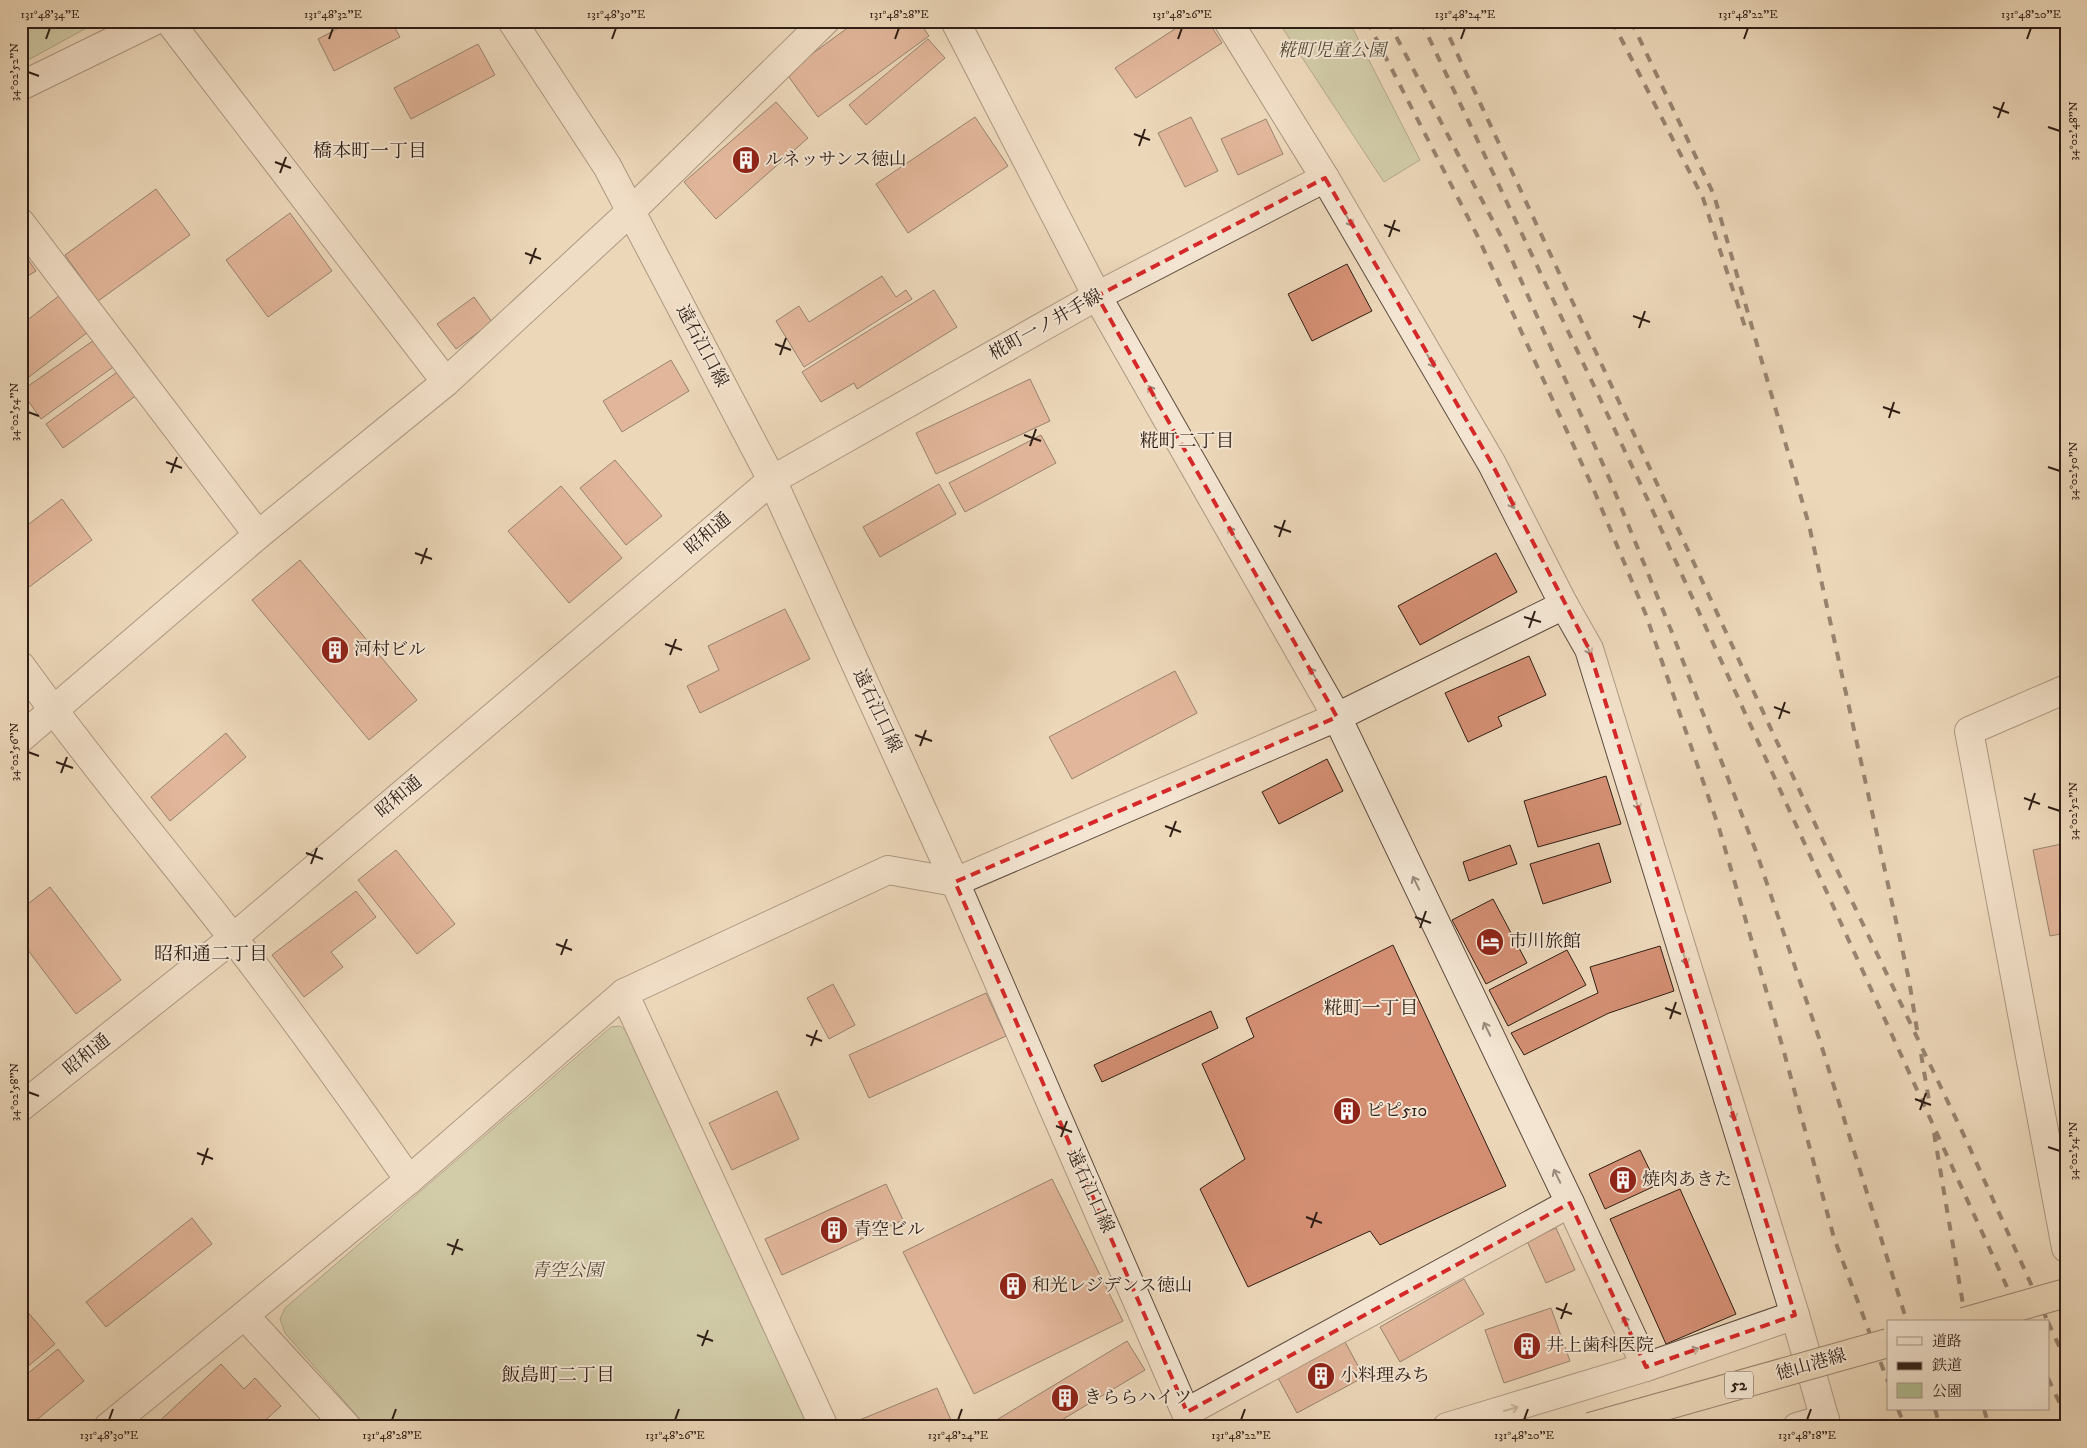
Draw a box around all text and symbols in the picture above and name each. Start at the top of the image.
text: 131°48'34"E [21,7,80,22]
text: 131°48'32"E [304,7,362,22]
text: 131°48'30"E [587,7,646,22]
text: 131°48'28"E [869,7,929,22]
text: 131°48'26"E [1152,7,1212,22]
text: 131°48'24"E [1435,7,1496,22]
text: 131°48'22"E [1718,7,1778,22]
text: 131°48'20"E [2001,7,2061,22]
park label: 糀町児童公園 [1278,40,1389,62]
text: 34°02'52"N [7,43,22,101]
text: 34°02'48"N [2066,101,2081,161]
district label: 橋本町一丁目 [313,140,427,163]
building icon: ルネッサンス徳山 [731,145,761,175]
place label: ルネッサンス徳山 [765,149,907,171]
one-way arrow [1345,213,1355,227]
street label: 椛町一ノ井手線 [986,285,1106,365]
street label: 遠石江口線 [671,301,733,391]
one-way arrow [1427,353,1437,367]
text: 34°02'54"N [7,383,22,441]
one-way arrow [1147,384,1157,399]
district label: 糀町二丁目 [1139,430,1235,453]
text: 34°02'50"N [2066,441,2081,500]
one-way arrow [1507,494,1516,509]
street label: 昭和通 [680,508,736,560]
one-way arrow [1227,526,1237,541]
building icon: 河村ビル [320,635,350,665]
place label: 河村ビル [354,639,426,661]
one-way arrow [1583,640,1593,655]
street label: 遠石江口線 [848,666,906,756]
one-way arrow [1307,668,1317,682]
text: 34°02'56"N [7,723,22,781]
street label: 昭和通 [371,771,427,823]
text: 34°02'52"N [2066,782,2081,840]
one-way arrow [1632,794,1642,810]
one-way arrow [1411,876,1421,891]
hotel icon: 市川旅館 [1475,927,1505,957]
place label: 市川旅館 [1509,931,1581,953]
district label: 昭和通二丁目 [154,943,268,966]
one-way arrow [1680,950,1690,966]
district label: 糀町一丁目 [1323,997,1419,1020]
one-way arrow [1482,1022,1491,1037]
street label: 昭和通 [59,1029,115,1081]
text: 34°02'58"N [7,1063,22,1121]
building icon: ピピ510 [1332,1096,1362,1126]
place label: ピピ510 [1366,1100,1427,1122]
one-way arrow [1728,1105,1738,1121]
text: 34°02'54"N [2066,1122,2081,1180]
street label: 遠石江口線 [1062,1145,1118,1237]
building icon: 焼肉あきた [1608,1165,1638,1195]
one-way arrow [1552,1169,1561,1184]
place label: 焼肉あきた [1642,1169,1732,1191]
building icon: 青空ビル [819,1215,849,1245]
place label: 青空ビル [853,1219,925,1241]
park label: 青空公園 [531,1260,606,1282]
building icon: 和光レジデンス徳山 [998,1271,1028,1301]
place label: 和光レジデンス徳山 [1032,1275,1193,1297]
one-way arrow [1621,1316,1630,1331]
legend [1887,1320,2050,1410]
building icon: 井上歯科医院 [1512,1331,1542,1361]
text: 道路 [1932,1332,1962,1351]
place label: 井上歯科医院 [1546,1335,1654,1357]
street label: 徳山港線 [1773,1345,1849,1385]
one-way arrow [1684,1346,1700,1355]
text: 鉄道 [1932,1356,1962,1375]
building icon: 小料理みち [1306,1361,1336,1391]
district label: 飯島町二丁目 [501,1364,615,1387]
place label: 小料理みち [1340,1365,1430,1387]
road number: 52 [1725,1372,1753,1398]
text: 公園 [1932,1382,1962,1401]
building icon: きららハイツ [1050,1383,1080,1413]
place label: きららハイツ [1084,1387,1192,1409]
one-way arrow [1503,1403,1519,1413]
text: 131°48'30"E [80,1428,139,1443]
text: 131°48'28"E [362,1428,422,1443]
text: 131°48'26"E [645,1428,705,1443]
text: 131°48'24"E [928,1428,989,1443]
text: 131°48'22"E [1211,1428,1271,1443]
text: 131°48'20"E [1494,1428,1554,1443]
text: 131°48'18"E [1778,1428,1836,1443]

